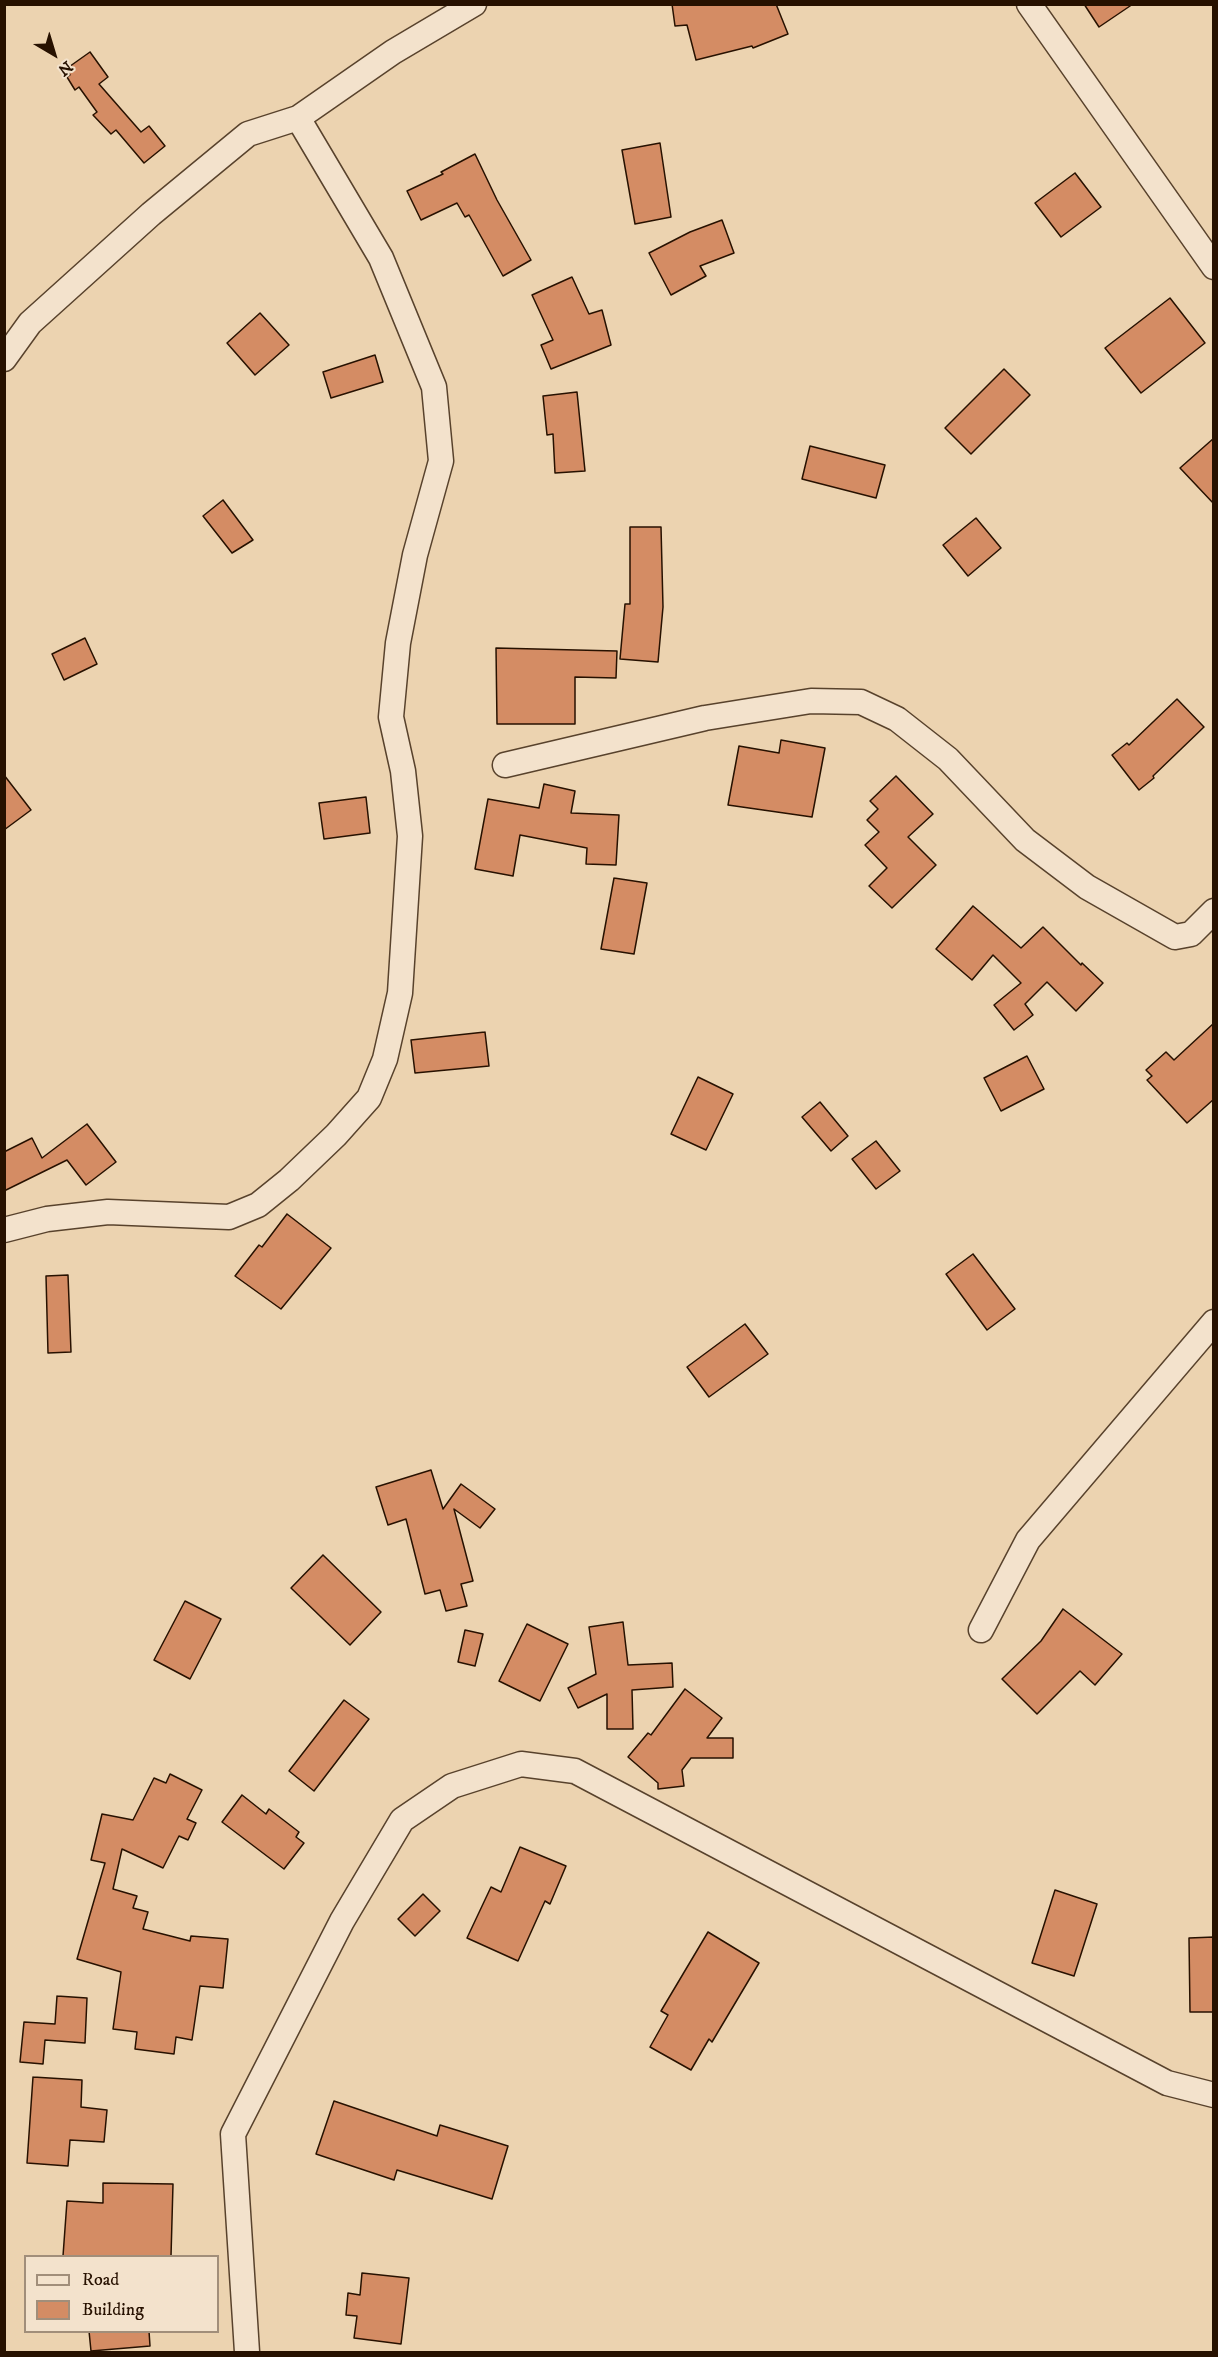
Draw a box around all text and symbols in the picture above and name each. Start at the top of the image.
north arrow [24,24,84,84]
text: N [54,56,76,80]
legend [24,2255,219,2333]
text: Road [82,2269,119,2291]
text: Building [82,2299,144,2321]

